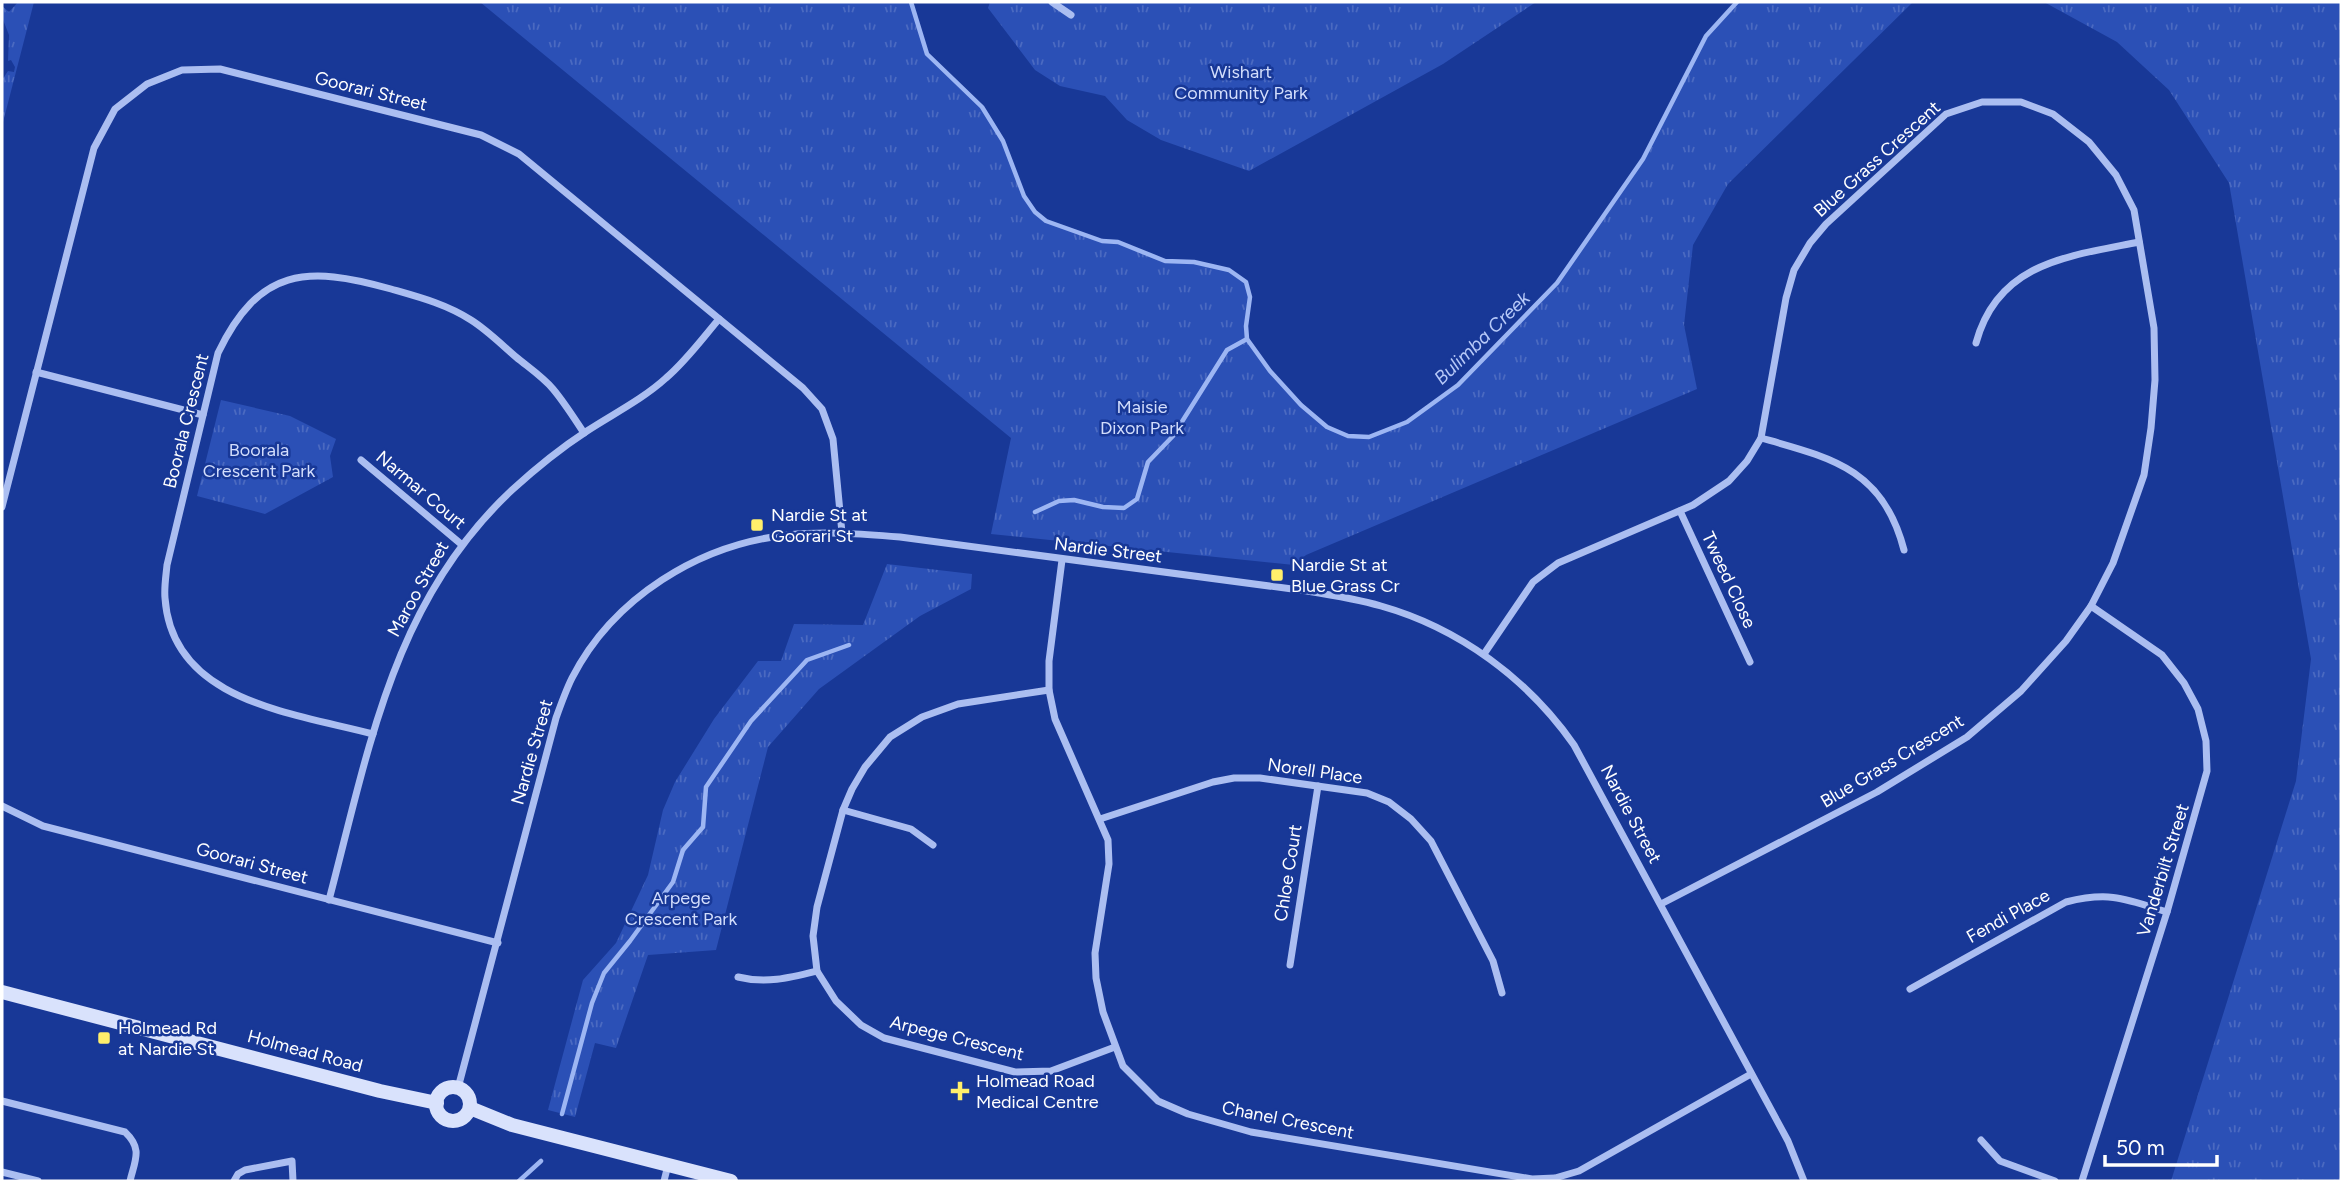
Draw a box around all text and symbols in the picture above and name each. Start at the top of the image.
park label: Wishart Community Park [1174,61,1308,104]
street label: Goorari Street [313,66,430,116]
street label: Blue Grass Crescent [1809,96,1945,222]
water label: Bulimba Creek [1429,286,1535,389]
street label: Boorala Crescent [159,351,213,491]
park label: Maisie Dixon Park [1100,396,1184,439]
park label: Boorala Crescent Park [203,439,315,482]
street label: Narmar Court [372,446,471,534]
place label: Nardie St at Goorari St [771,504,868,547]
marker: Nardie St at Goorari St [749,517,765,533]
street label: Tweed Close [1697,528,1761,632]
street label: Nardie Street [1053,532,1163,568]
street label: Maroo Street [383,537,453,641]
place label: Nardie St at Blue Grass Cr [1291,554,1400,597]
marker: Nardie St at Blue Grass Cr [1269,567,1285,583]
street label: Nardie Street [506,697,558,807]
street label: Blue Grass Crescent [1816,709,1968,812]
street label: Norell Place [1266,753,1364,789]
street label: Nardie Street [1596,761,1666,867]
street label: Vanderbilt Street [2132,801,2194,939]
street label: Chloe Court [1269,823,1307,923]
street label: Goorari Street [194,838,311,889]
street label: Fendi Place [1963,884,2054,948]
park label: Arpege Crescent Park [625,887,737,930]
street label: Arpege Crescent [888,1011,1026,1065]
place label: Holmead Rd at Nardie St [118,1017,217,1060]
street label: Holmead Road [245,1025,365,1077]
marker: Holmead Rd at Nardie St [96,1030,112,1046]
place label: Holmead Road Medical Centre [976,1070,1099,1113]
marker: Holmead Road Medical Centre [950,1081,970,1101]
street label: Chanel Crescent [1220,1096,1356,1144]
scale bar [2105,1124,2217,1168]
text: 50 m [2116,1135,2165,1160]

